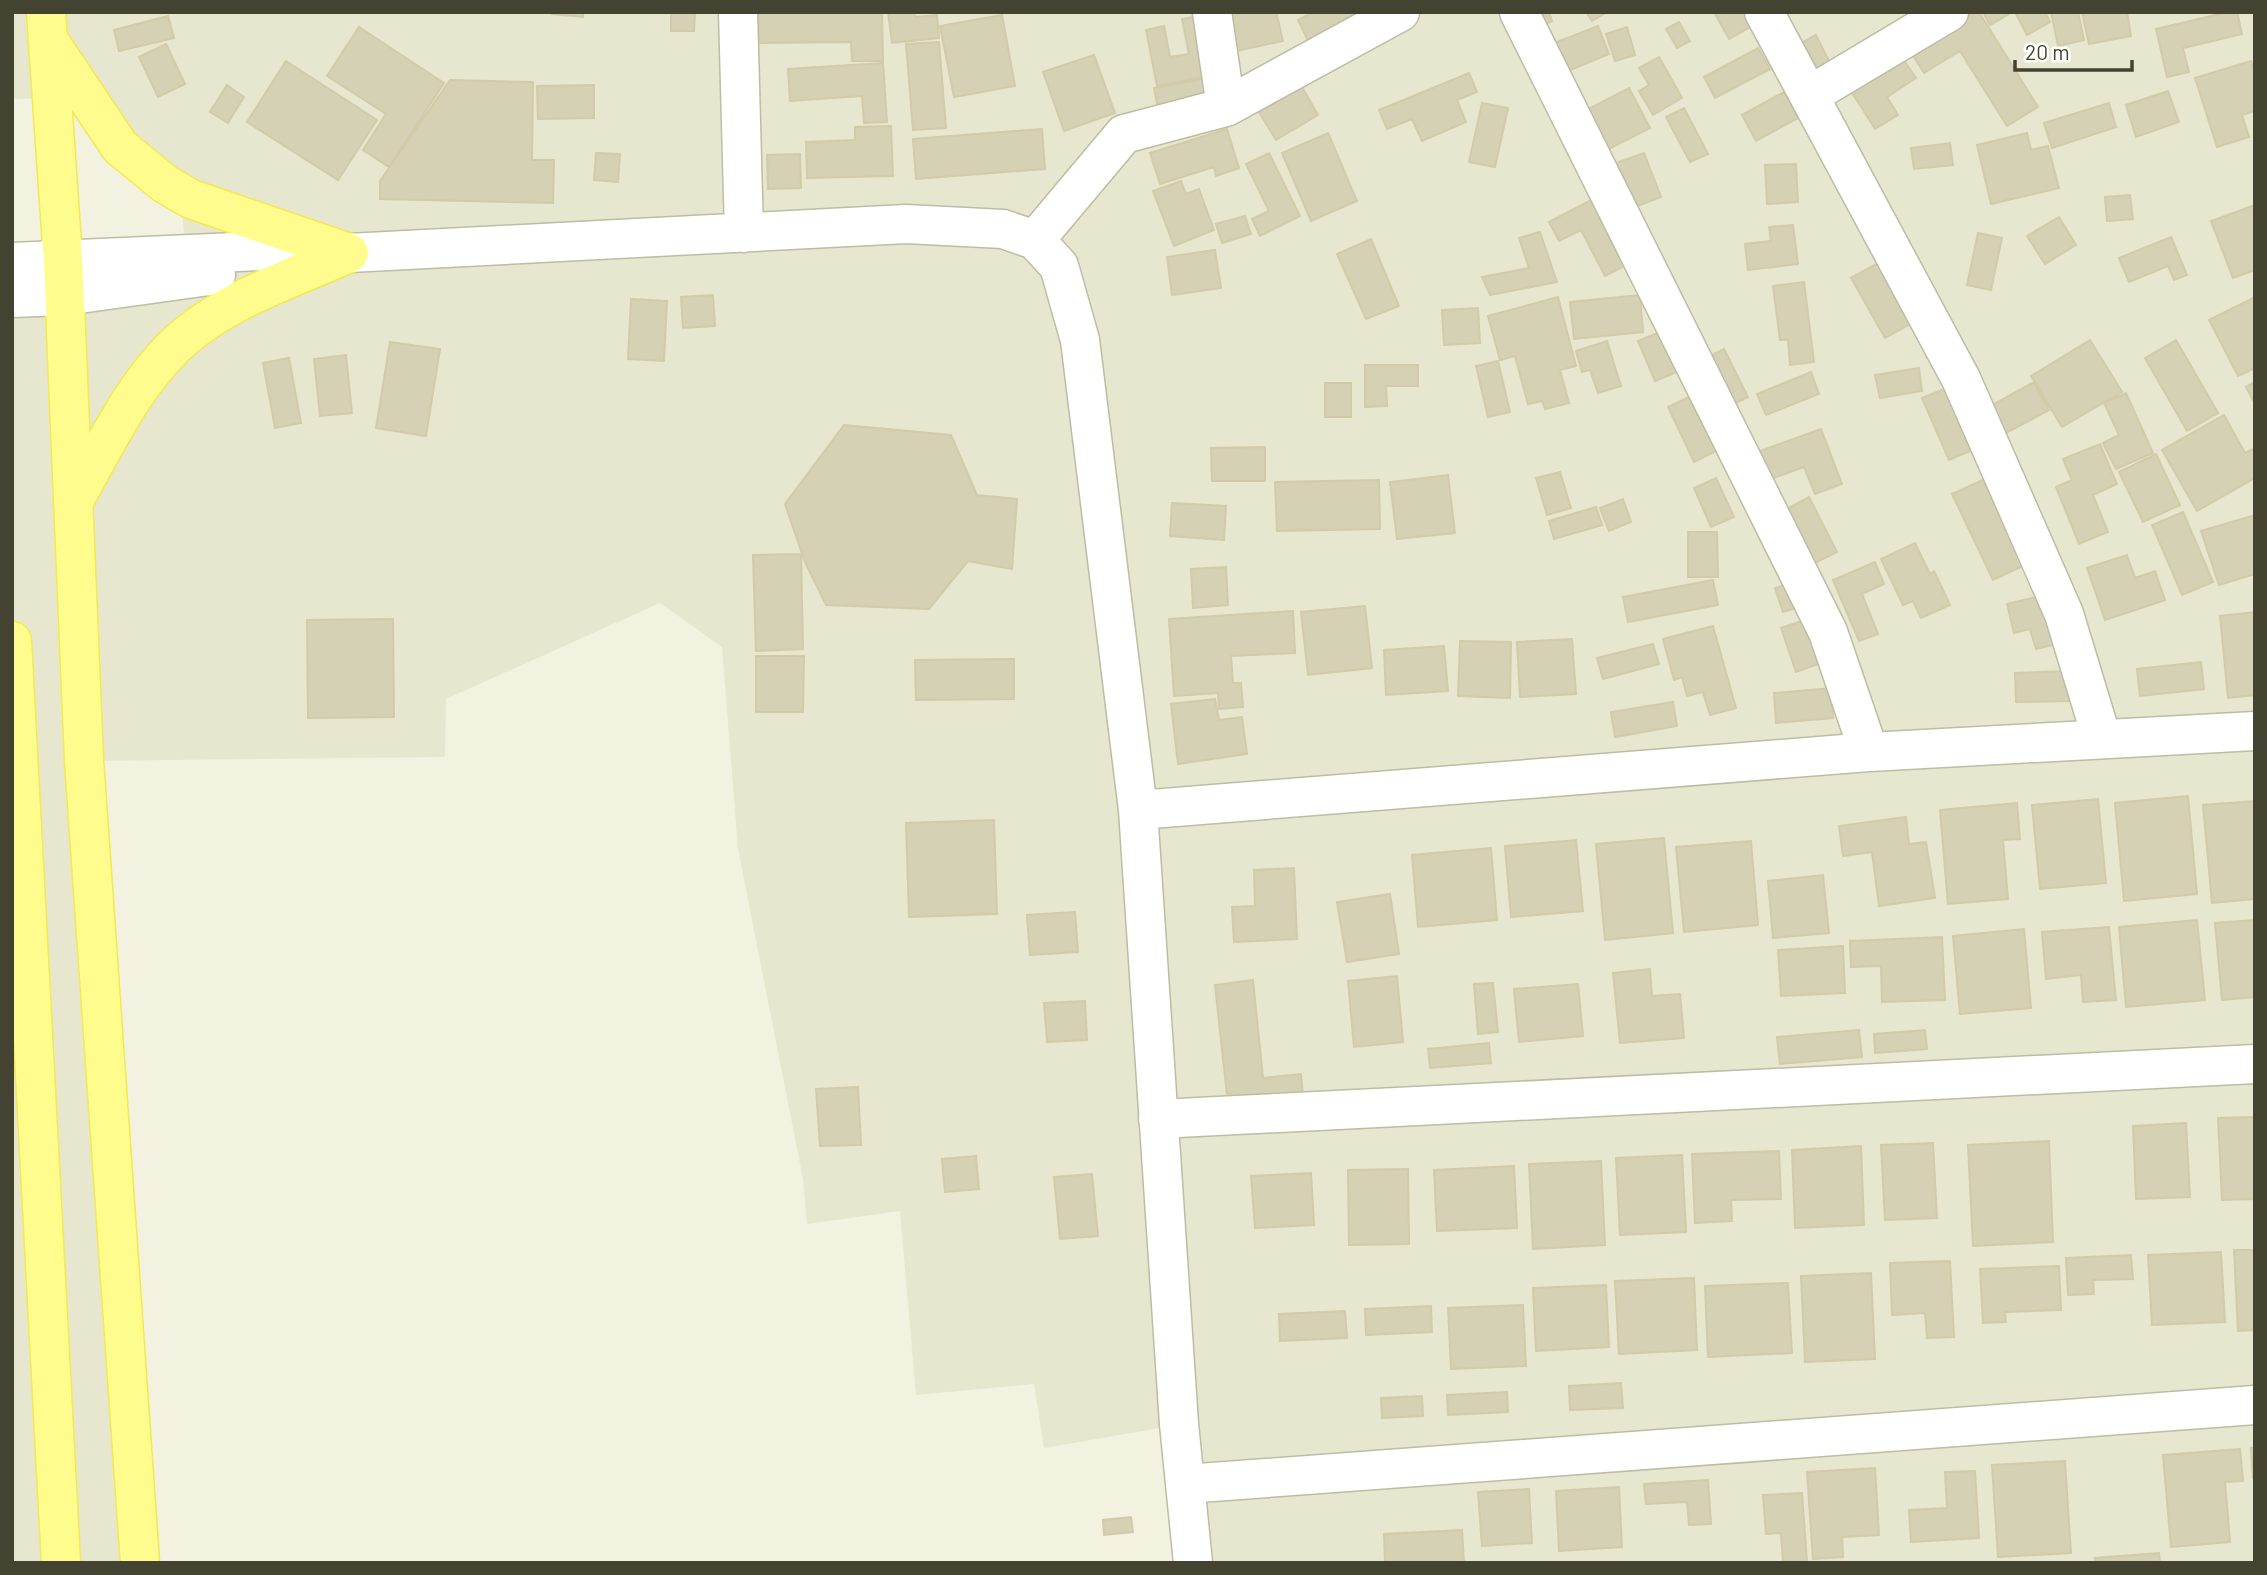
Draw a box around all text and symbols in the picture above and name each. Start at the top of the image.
scale bar [2015,28,2132,72]
text: 20 m [2025,39,2070,64]

